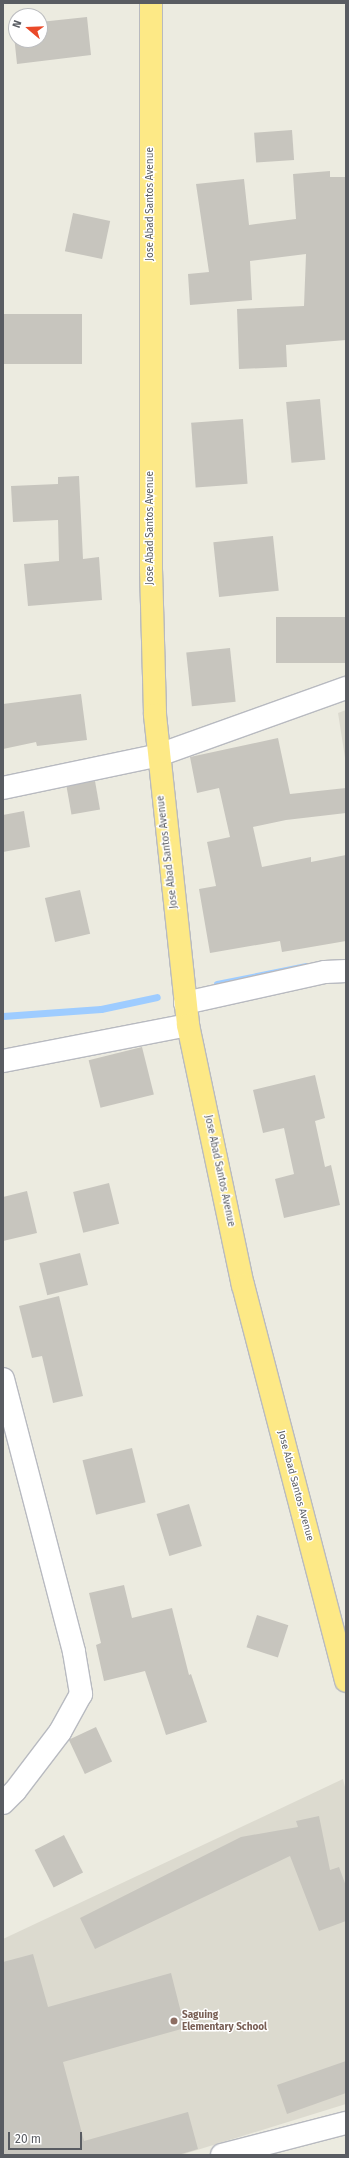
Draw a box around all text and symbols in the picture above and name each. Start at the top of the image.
north arrow [8,8,48,48]
text: N [10,19,24,30]
street label: Jose Abad Santos Avenue [145,147,157,261]
street label: Jose Abad Santos Avenue [145,471,157,585]
street label: Jose Abad Santos Avenue [155,795,181,909]
street label: Jose Abad Santos Avenue [201,1114,237,1228]
street label: Jose Abad Santos Avenue [274,1429,316,1543]
place label: Saguing Elementary School [182,2009,267,2032]
marker: Saguing Elementary School [169,2016,179,2026]
scale bar [10,2124,84,2150]
text: 20 m [15,2132,41,2146]

